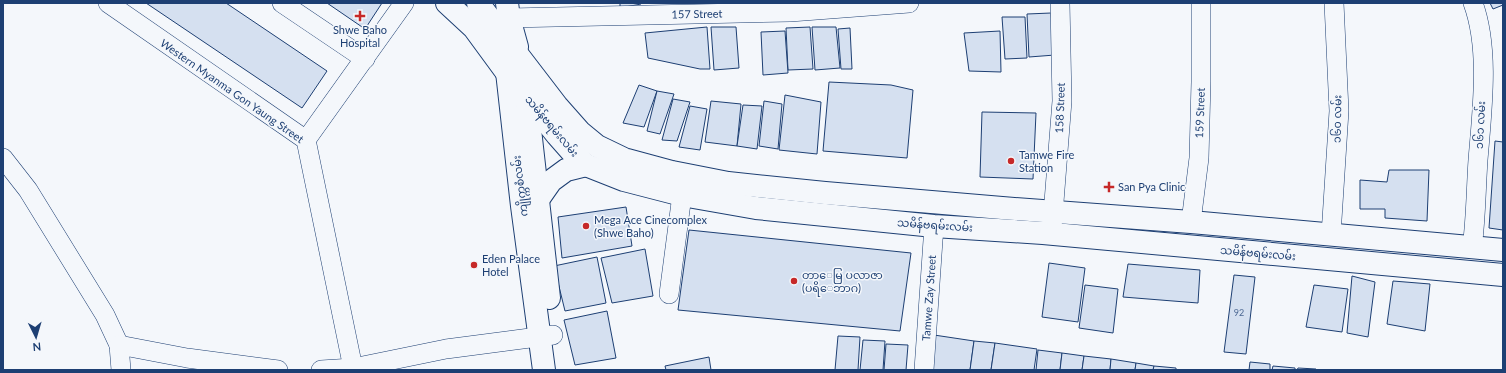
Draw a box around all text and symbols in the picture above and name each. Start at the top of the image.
street label: 157 Street [671,7,723,20]
marker: Shwe Baho Hospital [354,10,366,22]
place label: Shwe Baho Hospital [333,23,387,49]
street label: Western Myanma Gon Yaung Street [158,36,307,145]
street label: 158 Street [1052,82,1067,134]
street label: 159 Street [1192,87,1207,139]
street label: သမိန်ဗရမ်းလမ်း [521,92,582,161]
street label: ၁၆၀ လမ်း [1330,94,1343,143]
street label: ၁၆၁ လမ်း [1472,100,1487,149]
place label: Tamwe Fire Station [1019,148,1075,174]
street label: ကျိုက္ကစံလမ်း [509,154,533,217]
marker: Tamwe Fire Station [1006,156,1016,166]
place label: San Pya Clinic [1118,180,1185,193]
marker: San Pya Clinic [1103,181,1115,193]
place label: Mega Ace Cinecomplex (Shwe Baho) [594,213,707,239]
street label: သမိန်ဗရမ်းလမ်း [896,215,974,237]
marker: Mega Ace Cinecomplex (Shwe Baho) [581,221,591,231]
street label: သမိန်ဗရမ်းလမ်း [1219,243,1297,265]
place label: Eden Palace Hotel [482,252,540,278]
street label: Tamwe Zay Street [919,255,938,341]
marker: Eden Palace Hotel [469,260,479,270]
place label: တာေမြ ပလာဇာ (ပရိေဘာဂ) [802,268,883,297]
marker: တာေမြ ပလာဇာ (ပရိေဘာဂ) [789,276,799,286]
house number: 92 [1234,307,1244,318]
north arrow [16,317,56,357]
text: N [32,341,42,354]

